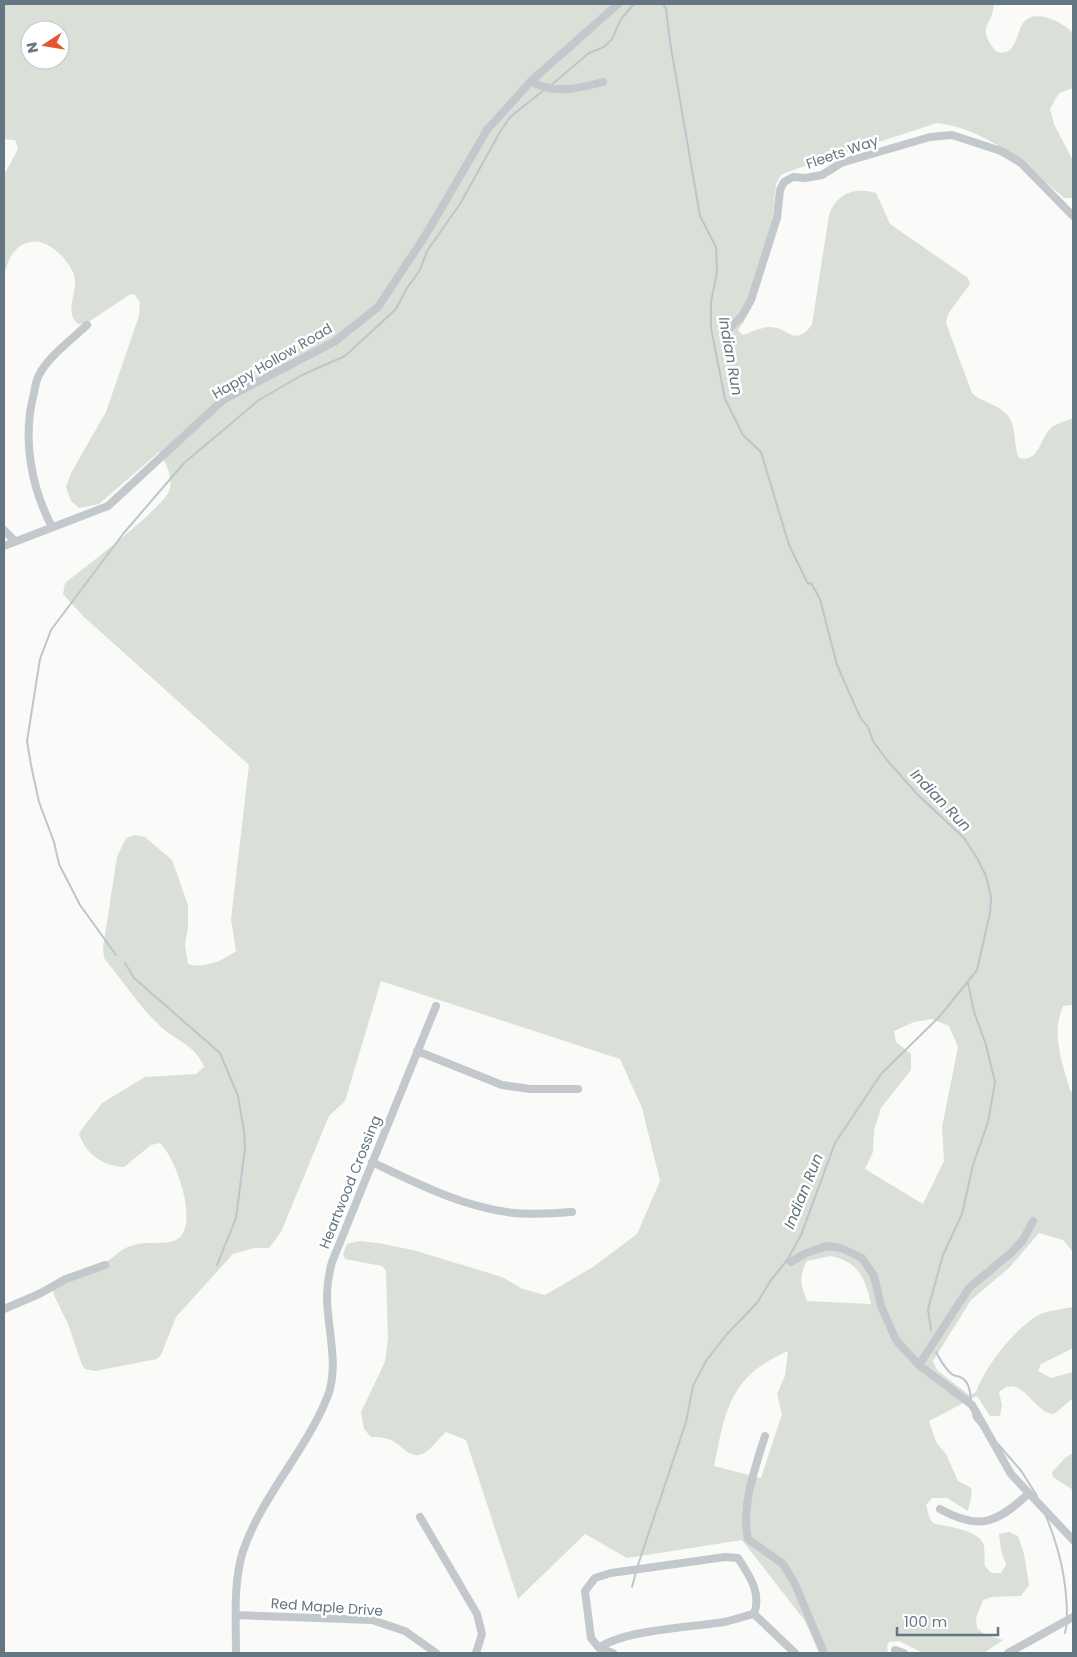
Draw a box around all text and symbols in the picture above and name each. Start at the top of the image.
north arrow [20,20,70,70]
text: N [21,40,43,55]
street label: Fleets Way [803,130,881,174]
water label: Indian Run [714,315,748,397]
street label: Happy Hollow Road [208,318,336,404]
water label: Indian Run [906,764,976,836]
street label: Heartwood Crossing [314,1112,386,1252]
water label: Indian Run [778,1150,828,1232]
street label: Red Maple Drive [270,1593,384,1621]
scale bar [897,1604,998,1636]
text: 100 m [904,1611,947,1632]

